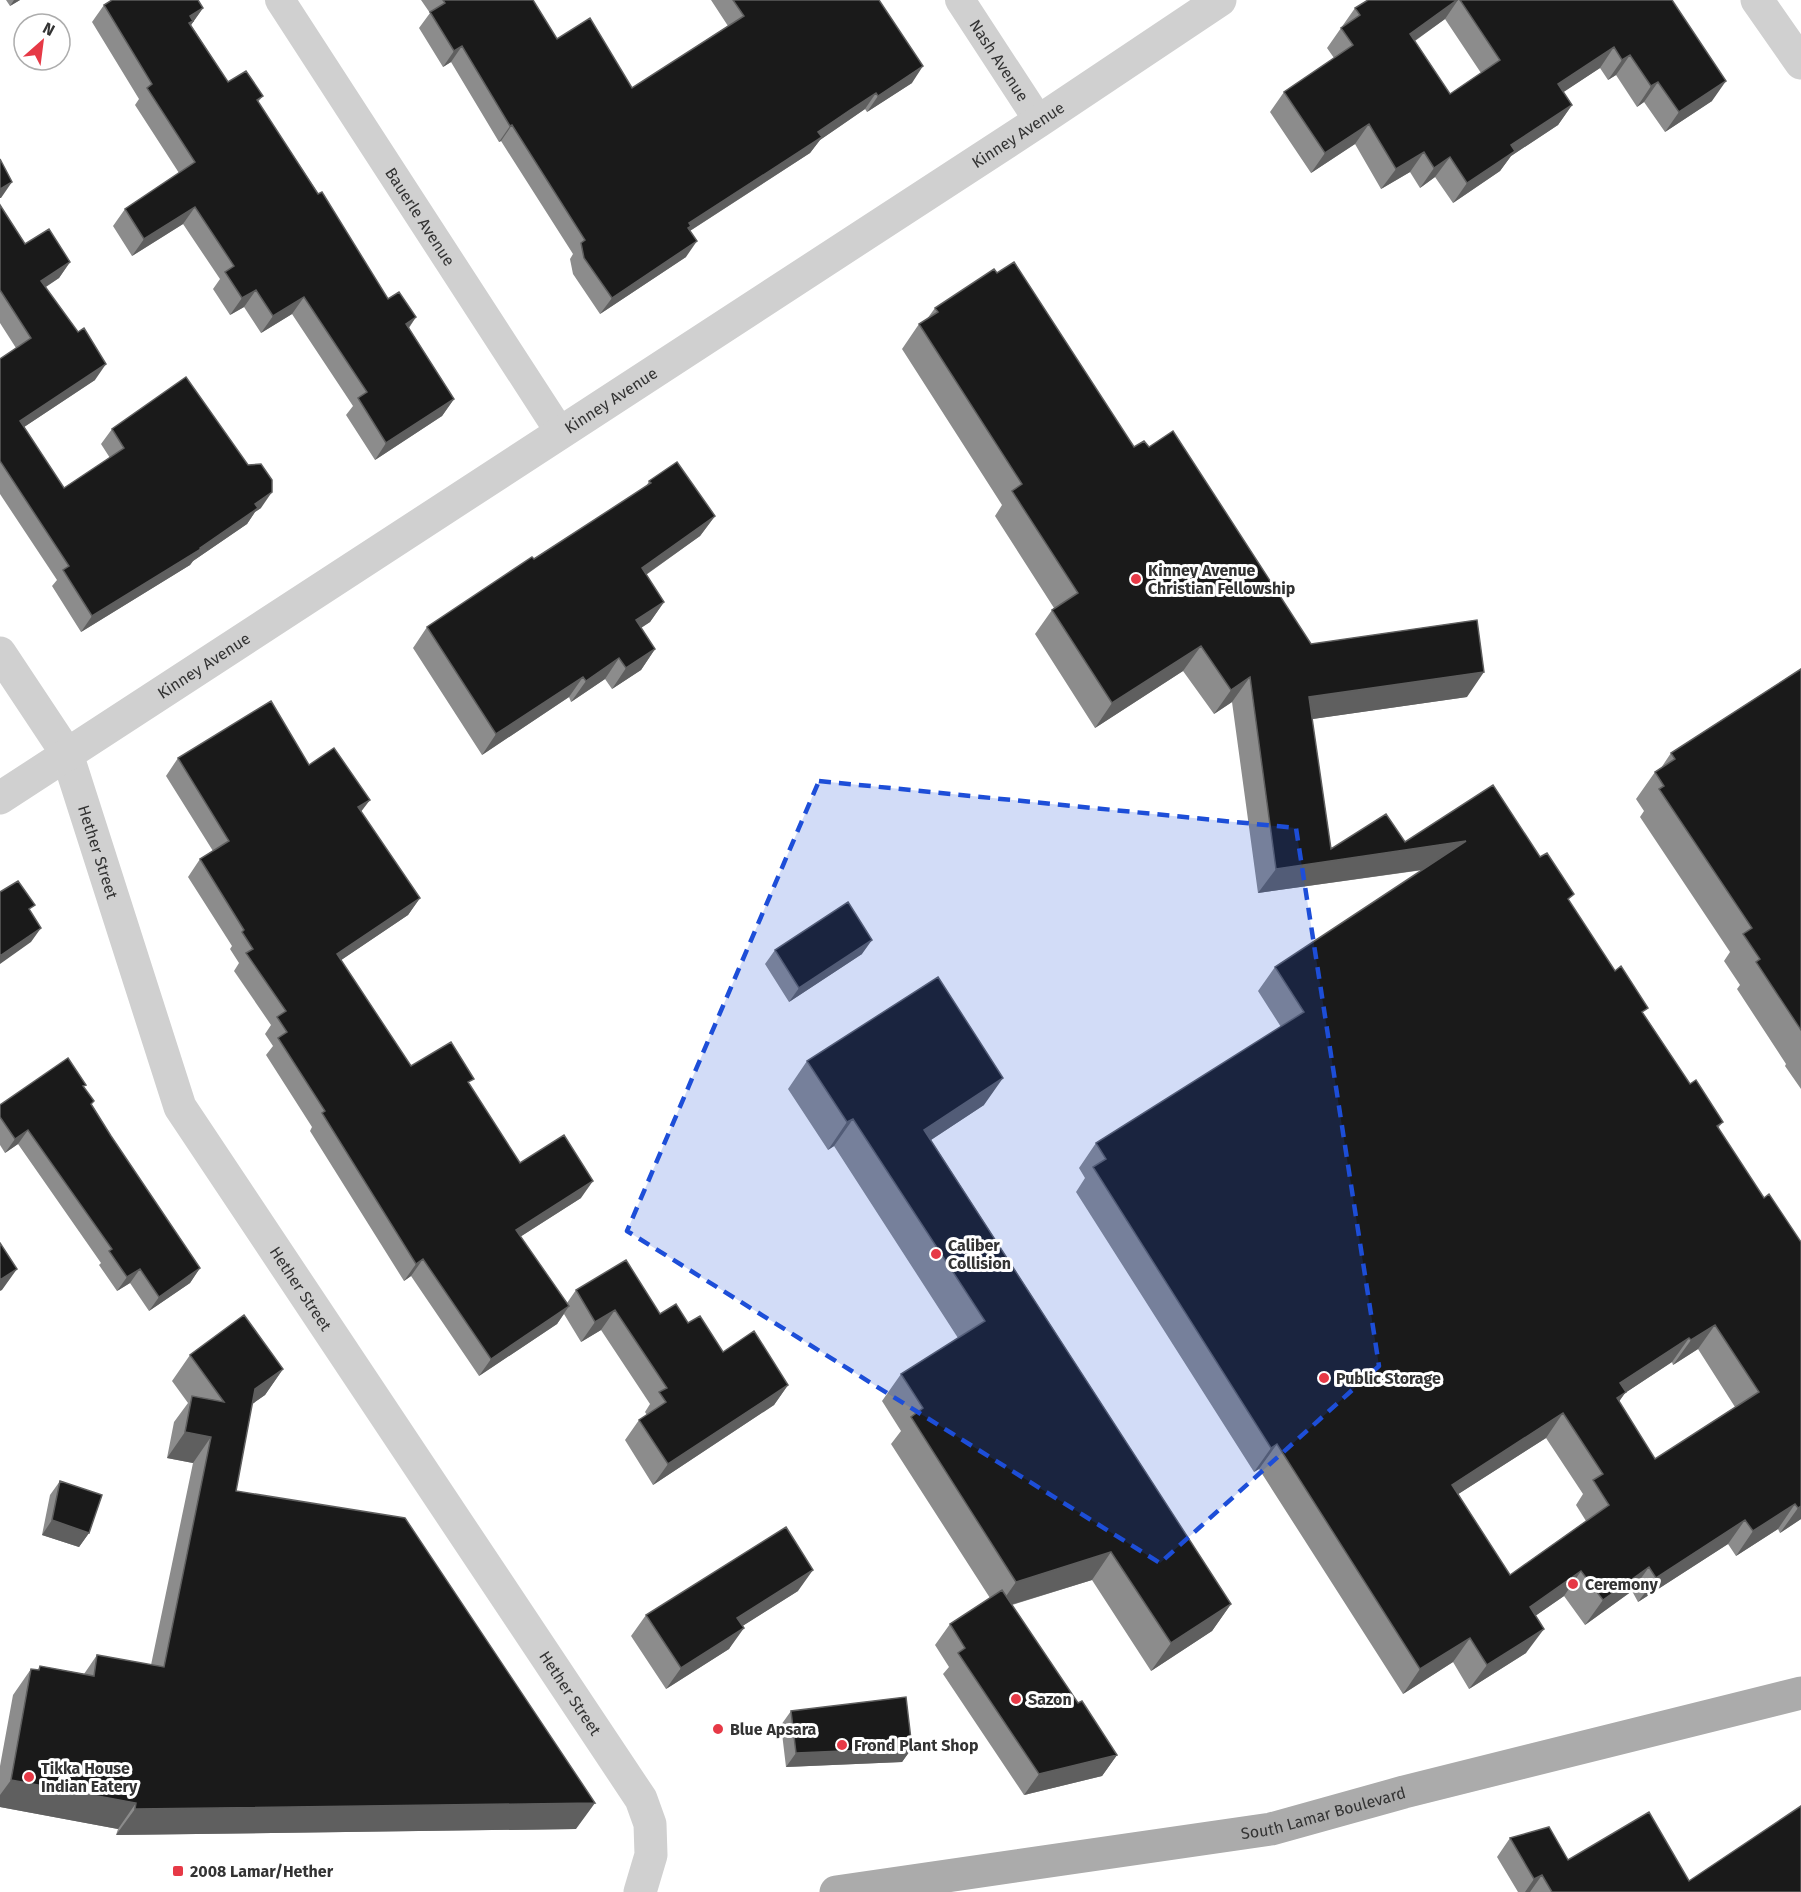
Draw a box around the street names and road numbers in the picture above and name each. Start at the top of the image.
street label: Nash Avenue [965,16,1033,105]
street label: Kinney Avenue [968,98,1068,172]
street label: Bauerle Avenue [381,164,459,270]
street label: Kinney Avenue [561,363,661,438]
street label: Kinney Avenue [154,629,254,703]
street label: Hether Street [74,803,122,902]
street label: Hether Street [266,1243,336,1335]
street label: Hether Street [535,1647,605,1739]
street label: South Lamar Boulevard [1240,1783,1408,1843]

